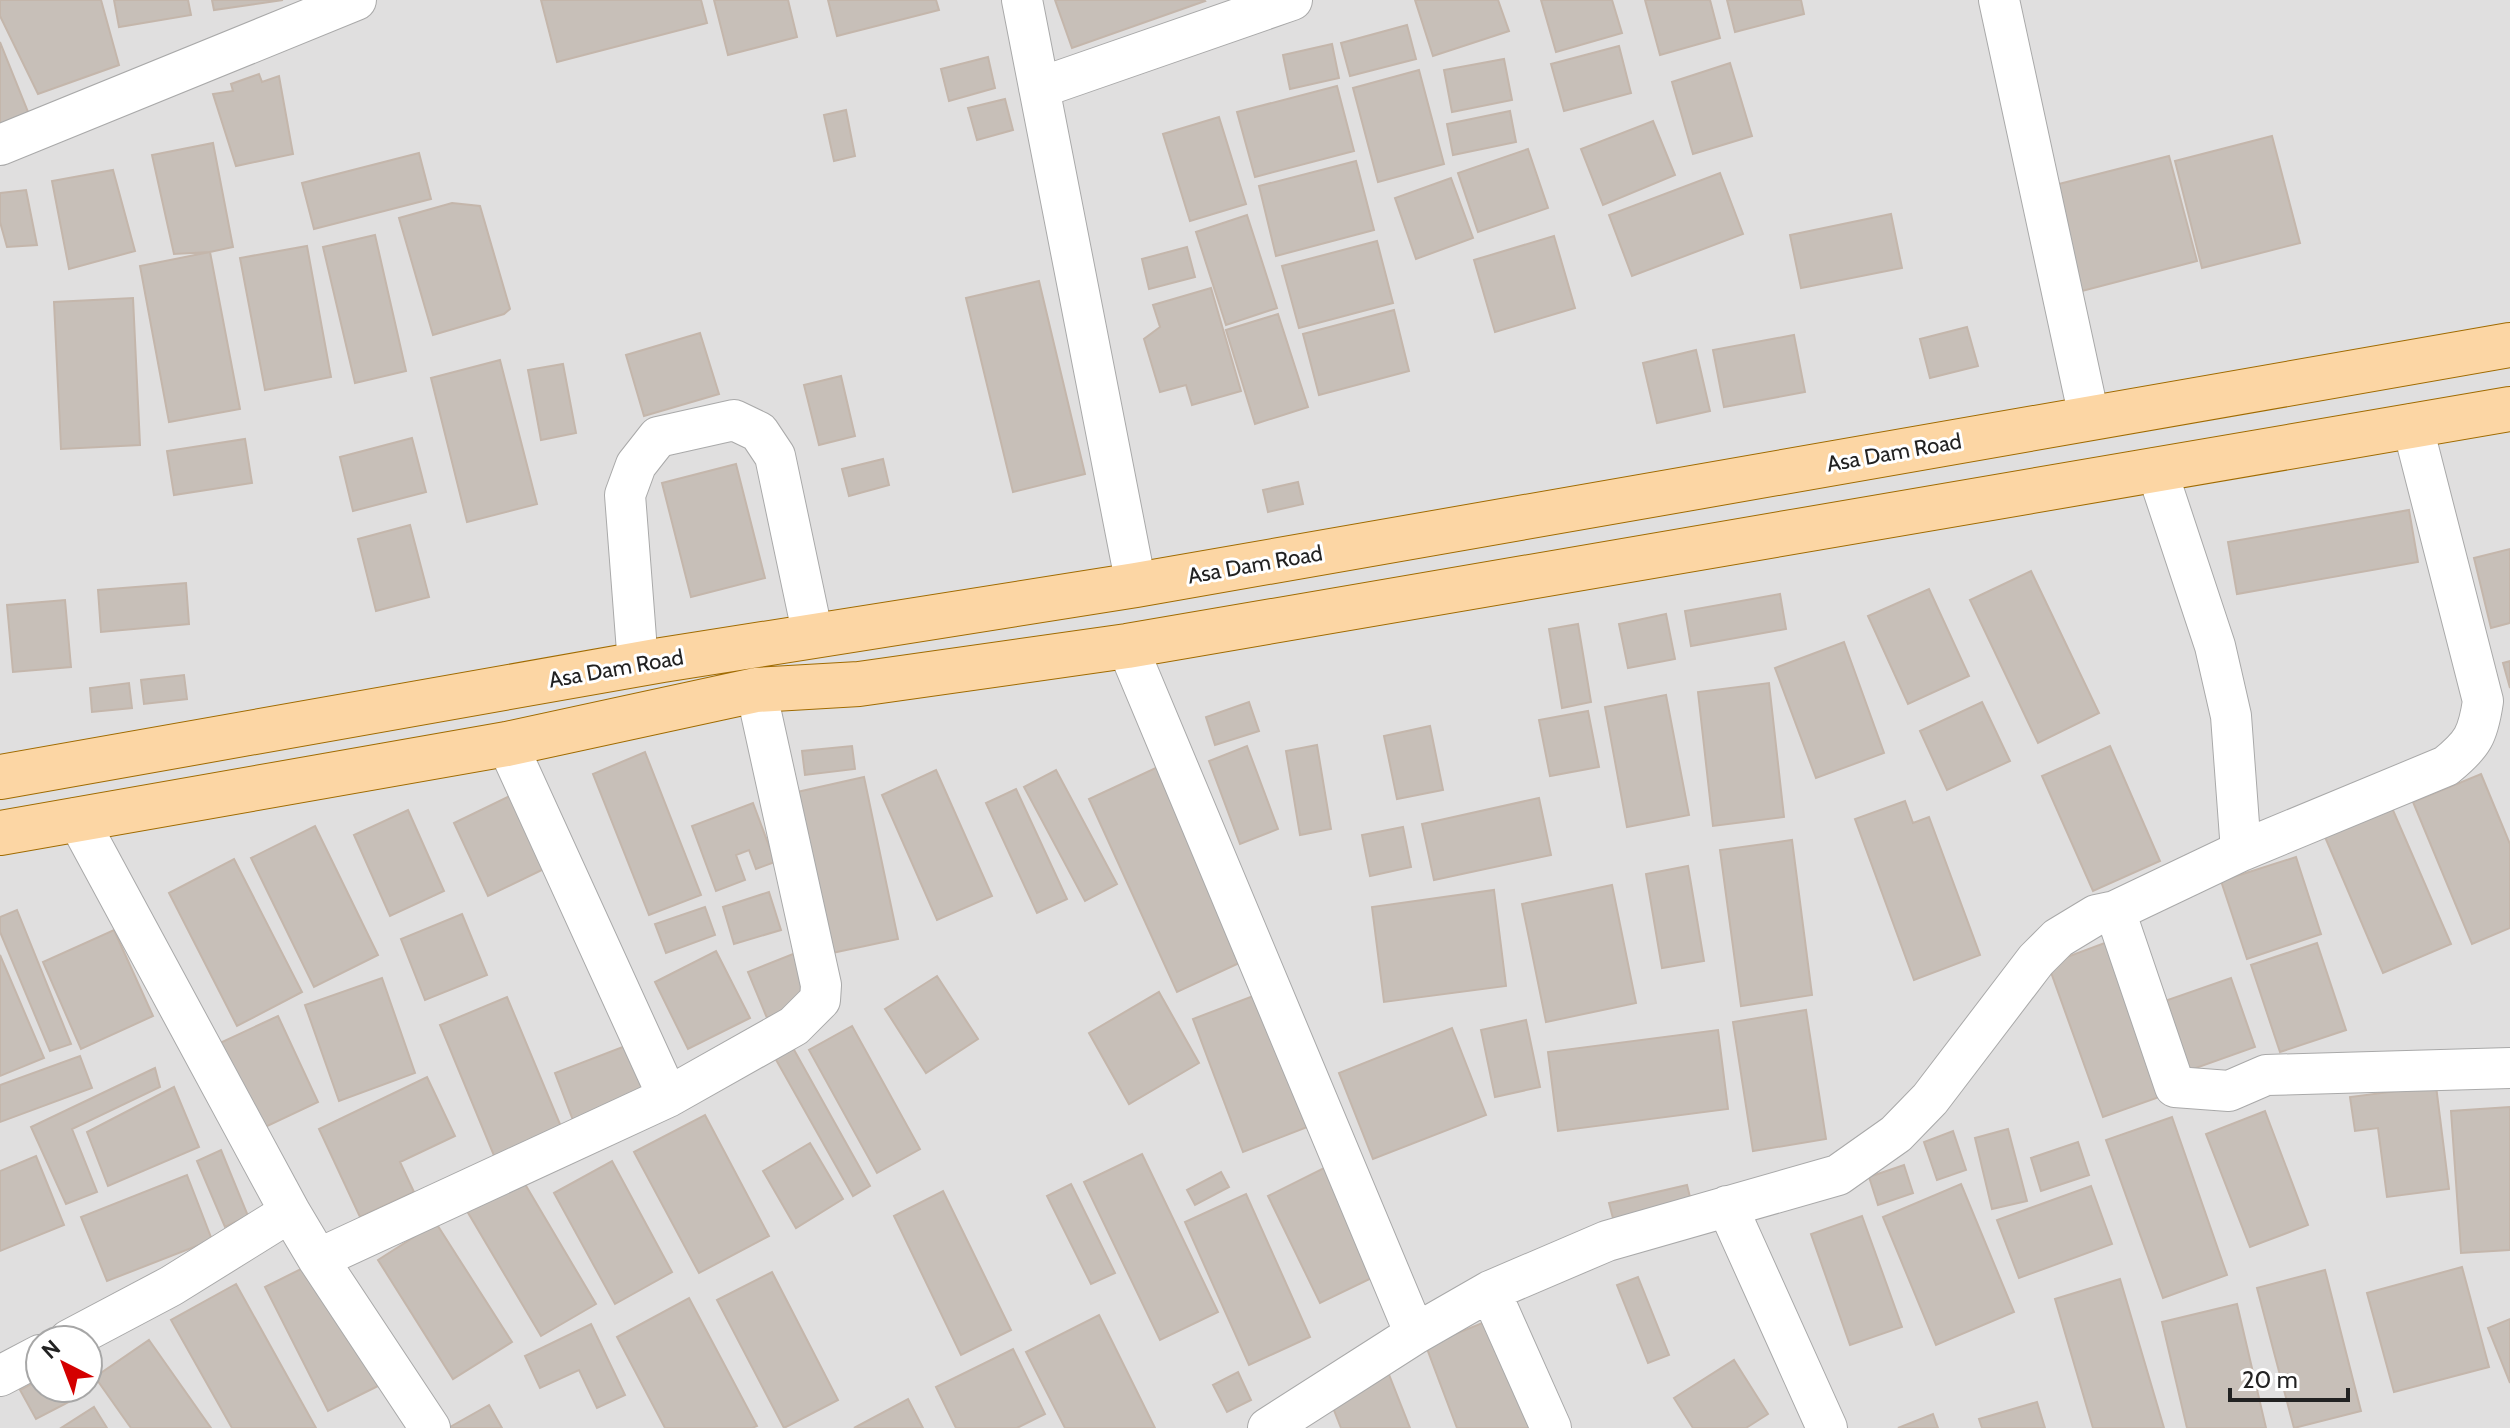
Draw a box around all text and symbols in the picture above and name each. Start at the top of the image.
street label: Asa Dam Road [1825,427,1964,478]
street label: Asa Dam Road [1186,539,1325,590]
street label: Asa Dam Road [547,643,686,694]
north arrow [24,1324,104,1404]
text: N [36,1334,66,1365]
scale bar [2230,1352,2348,1402]
text: 20 m [2242,1365,2298,1394]

